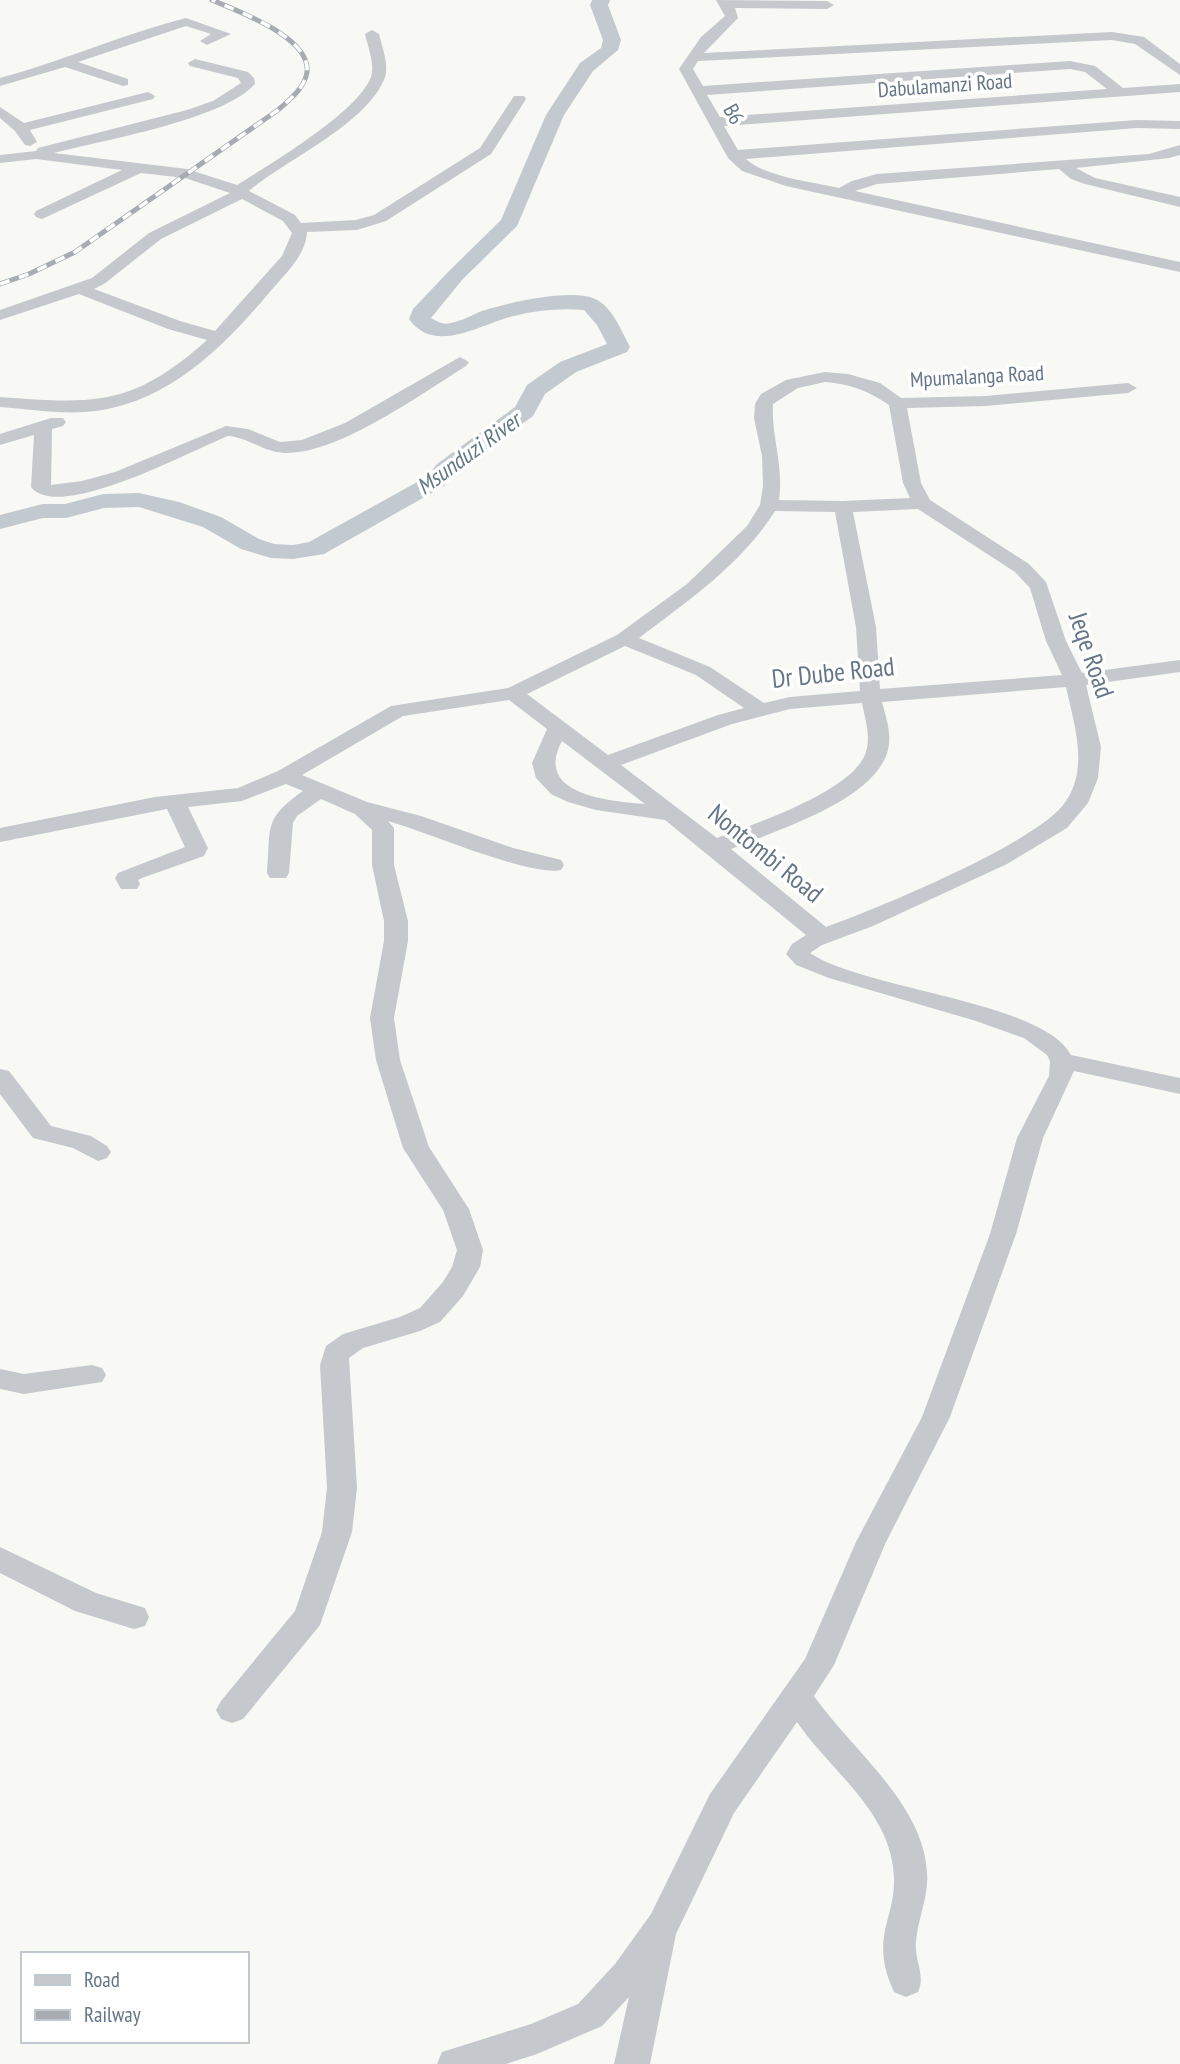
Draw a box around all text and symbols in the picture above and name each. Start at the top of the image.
street label: Dabulamanzi Road [877,67,1013,103]
street label: B6 [718,99,750,129]
street label: Mpumalanga Road [909,359,1045,393]
water label: Msunduzi River [410,403,529,500]
street label: Jeqe Road [1062,607,1122,702]
street label: Dr Dube Road [770,649,896,695]
street label: Nontombi Road [702,797,830,909]
legend [21,1952,248,2043]
text: Road [84,1966,120,1993]
text: Railway [84,2001,141,2028]

